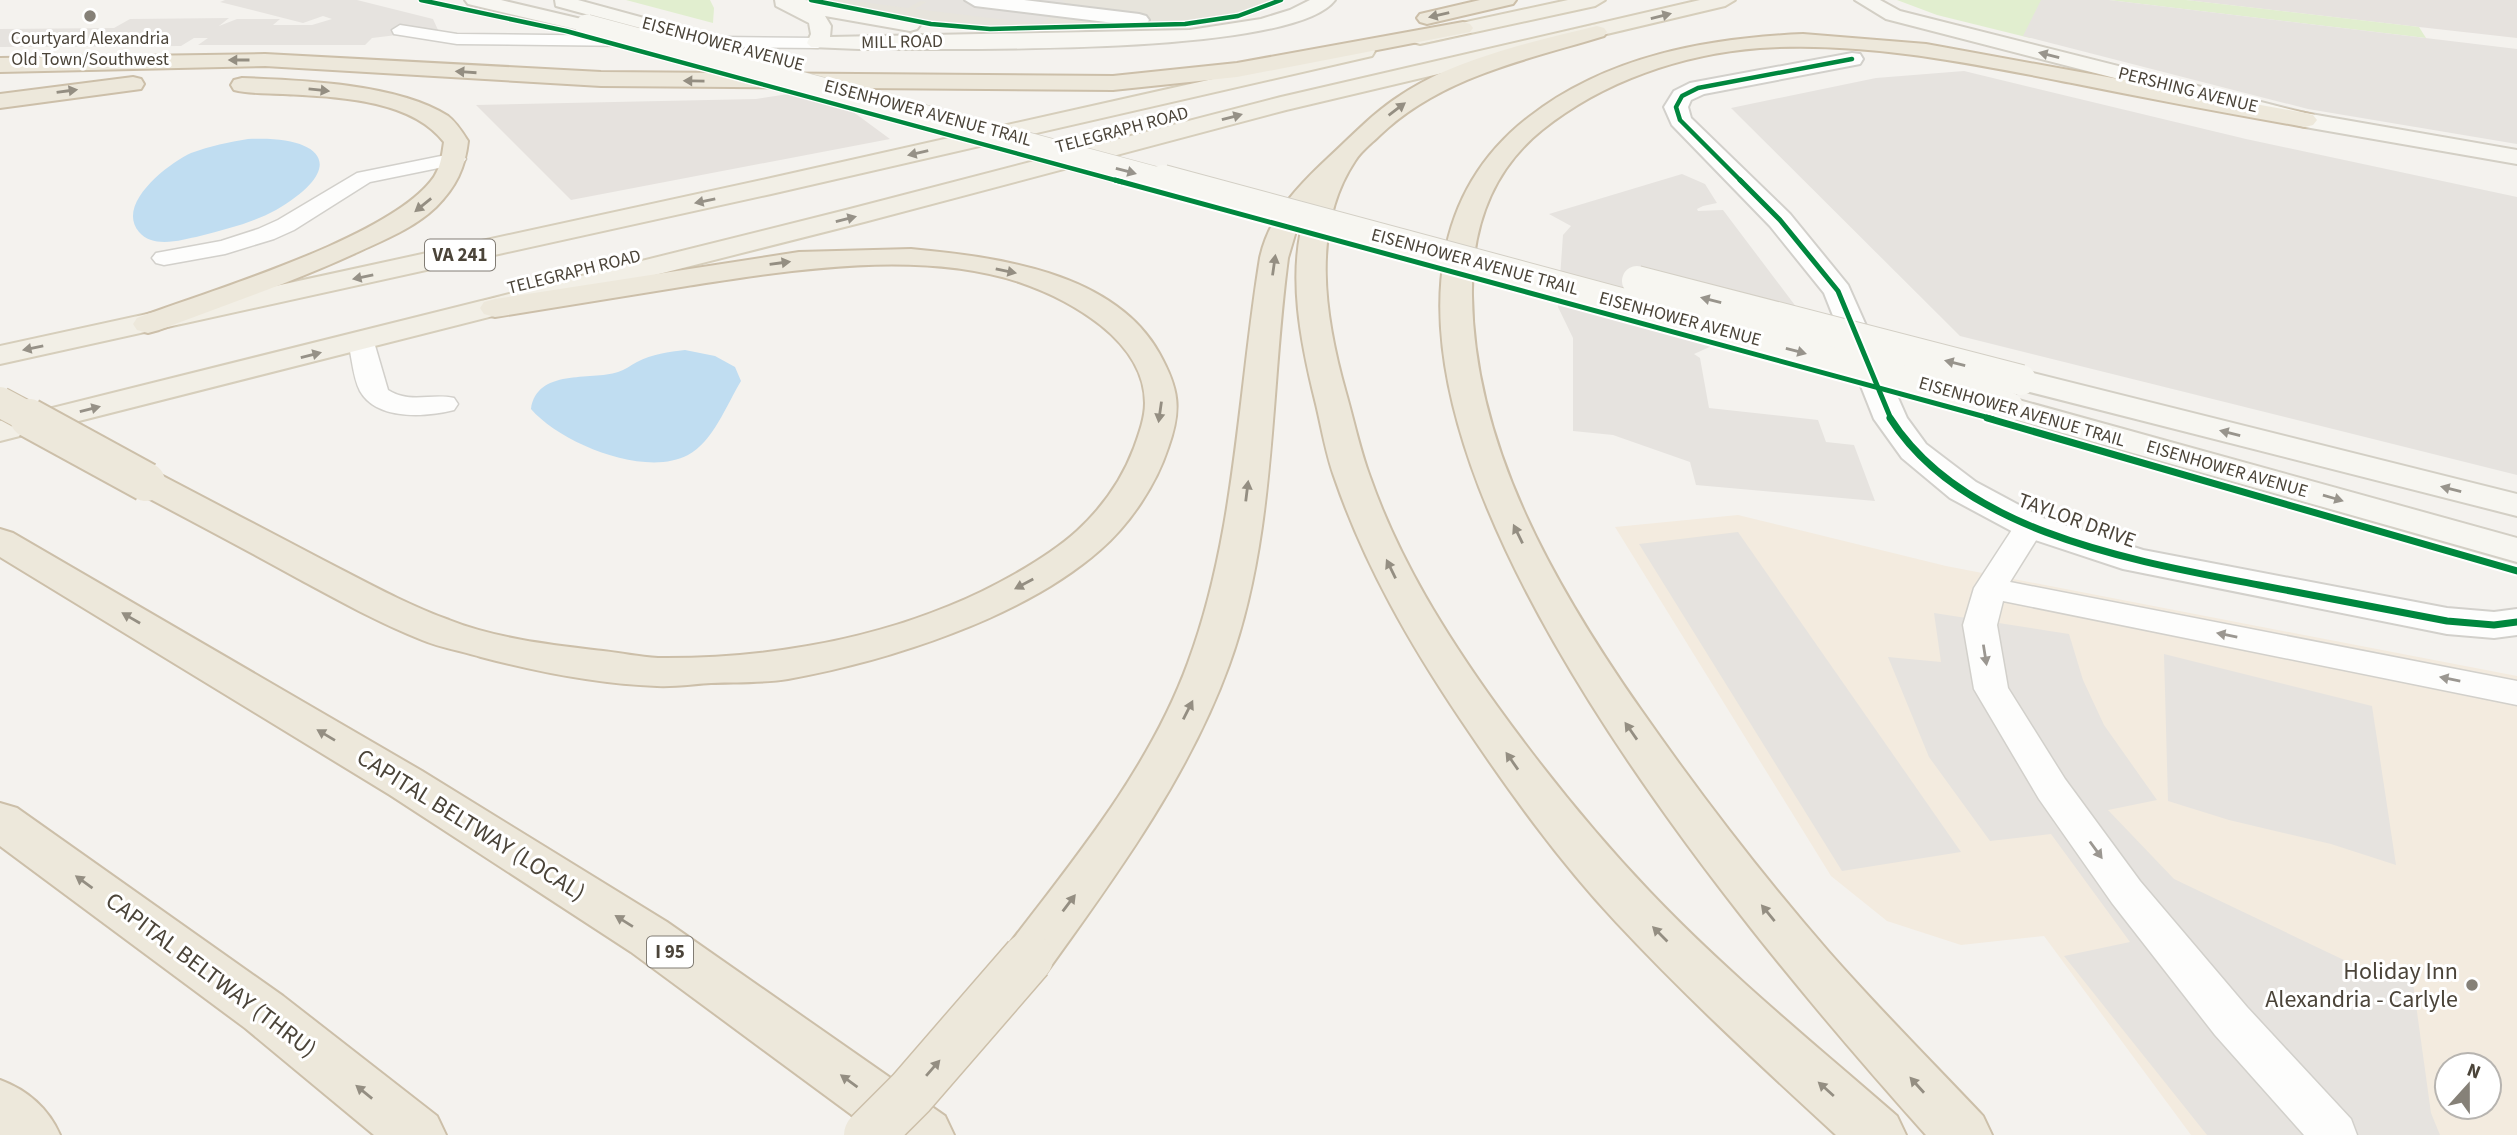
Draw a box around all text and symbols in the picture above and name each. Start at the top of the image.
marker: Courtyard Alexandria Old Town/Southwest [82,8,98,24]
street label: EISENHOWER AVENUE [639,10,807,78]
one-way arrow [1428,10,1450,21]
one-way arrow [1650,10,1672,21]
place label: Courtyard Alexandria Old Town/Southwest [11,26,169,72]
street label: MILL ROAD [861,29,943,55]
one-way arrow [2038,49,2060,60]
one-way arrow [228,54,250,66]
street label: PERSHING AVENUE [2116,61,2260,119]
one-way arrow [455,66,477,77]
street label: EISENHOWER AVENUE TRAIL [822,73,1035,153]
one-way arrow [682,75,704,87]
one-way arrow [57,85,79,96]
one-way arrow [308,85,330,96]
street label: TELEGRAPH ROAD [1053,100,1191,160]
one-way arrow [1387,101,1405,116]
one-way arrow [1221,111,1243,122]
one-way arrow [907,147,929,158]
one-way arrow [1115,166,1137,177]
one-way arrow [694,196,716,207]
one-way arrow [414,197,432,212]
one-way arrow [835,213,857,224]
street label: EISENHOWER AVENUE TRAIL [1369,222,1582,302]
road number: VA 241 [425,240,495,270]
street label: TELEGRAPH ROAD [505,243,643,301]
one-way arrow [1269,254,1280,276]
one-way arrow [769,257,791,268]
one-way arrow [995,265,1017,276]
one-way arrow [352,271,374,282]
street label: EISENHOWER AVENUE [1596,285,1764,353]
one-way arrow [1700,294,1722,305]
one-way arrow [22,343,44,354]
one-way arrow [1785,346,1806,356]
one-way arrow [300,349,322,360]
one-way arrow [1944,357,1966,368]
street label: EISENHOWER AVENUE TRAIL [1916,371,2128,454]
one-way arrow [1154,401,1165,423]
one-way arrow [79,403,101,414]
one-way arrow [2219,427,2241,438]
street label: EISENHOWER AVENUE [2143,434,2311,504]
one-way arrow [1242,480,1253,502]
one-way arrow [2440,483,2462,494]
street label: TAYLOR DRIVE [2014,485,2140,555]
one-way arrow [2323,494,2344,504]
one-way arrow [1512,524,1523,544]
one-way arrow [1385,559,1397,579]
one-way arrow [1014,578,1034,589]
one-way arrow [121,612,140,624]
one-way arrow [2216,629,2238,640]
one-way arrow [1980,644,1991,666]
one-way arrow [2439,674,2461,685]
one-way arrow [1182,700,1193,720]
one-way arrow [1624,722,1638,740]
one-way arrow [317,728,336,741]
street label: CAPITAL BELTWAY (LOCAL) [350,740,592,910]
one-way arrow [1505,752,1519,770]
one-way arrow [2089,841,2103,859]
one-way arrow [75,875,93,889]
street label: CAPITAL BELTWAY (THRU) [98,884,324,1066]
one-way arrow [1061,894,1075,912]
one-way arrow [1761,904,1775,922]
one-way arrow [614,914,633,927]
one-way arrow [1652,926,1669,942]
road number: I 95 [647,936,693,968]
place label: Holiday Inn Alexandria - Carlyle [2265,954,2458,1017]
marker: Holiday Inn Alexandria - Carlyle [2464,977,2480,993]
north arrow [2433,1051,2503,1121]
text: N [2463,1057,2484,1086]
one-way arrow [925,1059,940,1076]
one-way arrow [840,1074,858,1088]
one-way arrow [1909,1077,1925,1094]
one-way arrow [1818,1082,1835,1098]
one-way arrow [356,1085,373,1100]

